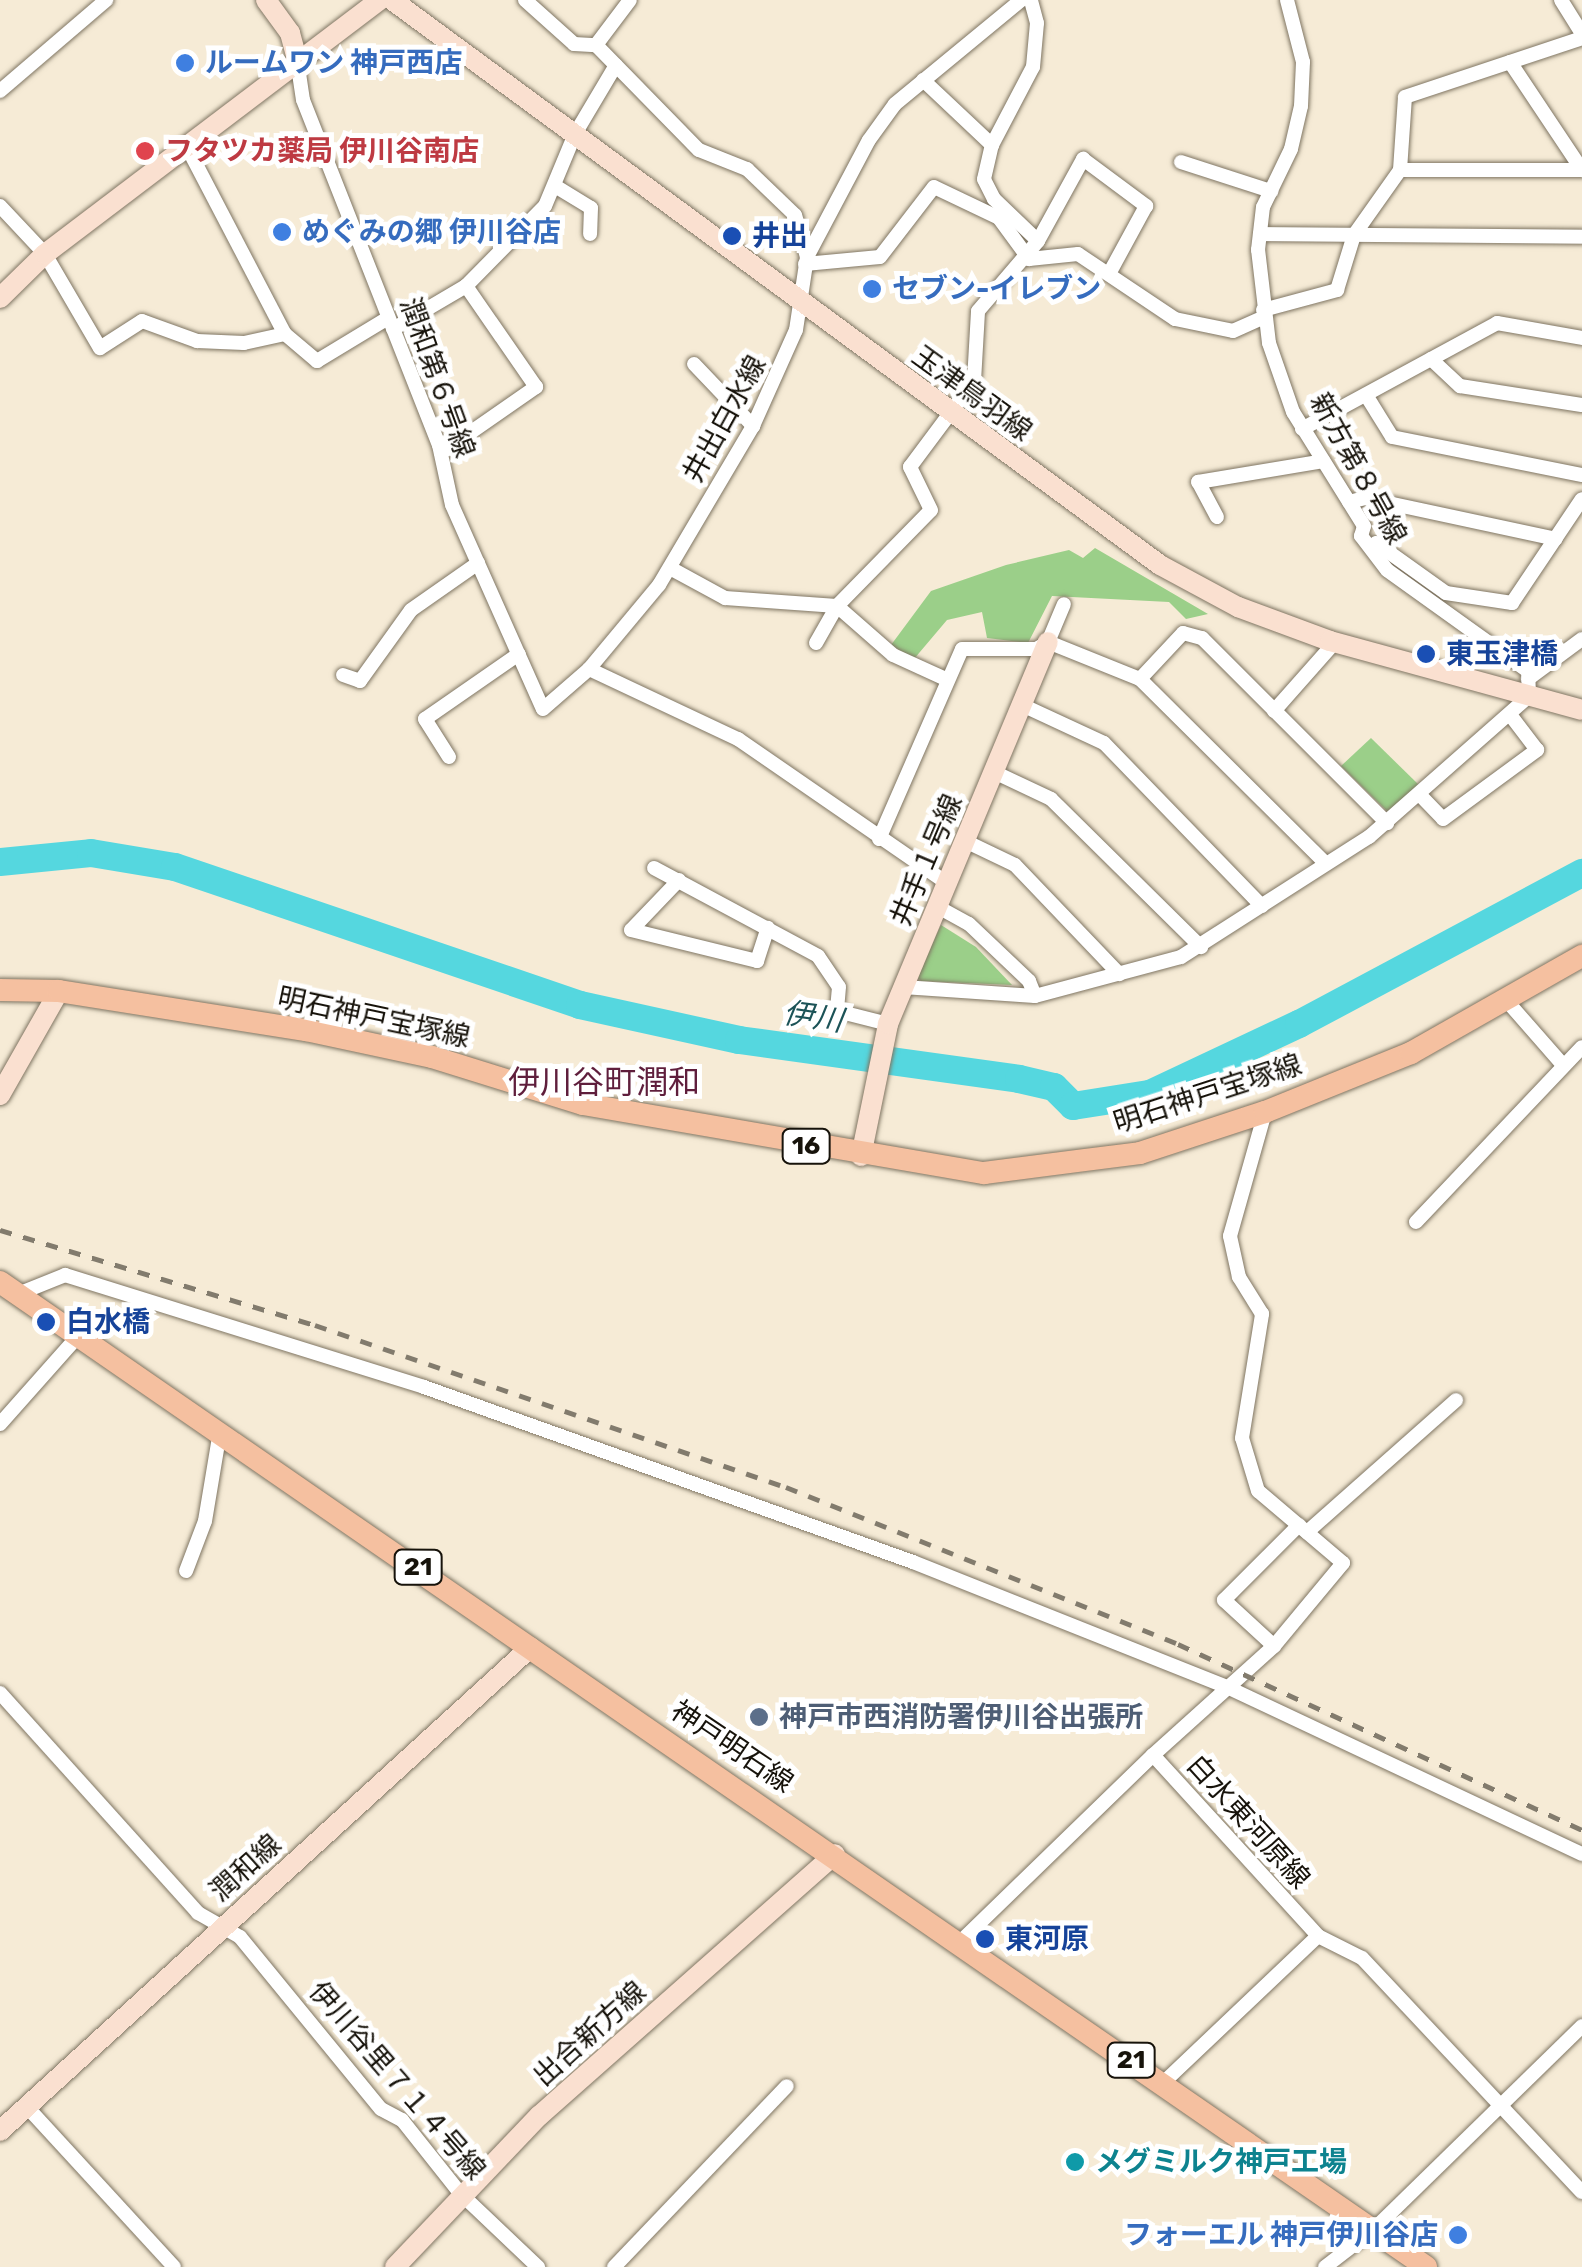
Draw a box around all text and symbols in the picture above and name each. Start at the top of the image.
place label: ルームワン 神戸西店 [205,46,463,80]
marker: ルームワン 神戸西店 [174,52,196,74]
place label: フタツカ薬局 伊川谷南店 [165,134,479,168]
marker: フタツカ薬局 伊川谷南店 [134,140,156,162]
place label: めぐみの郷 伊川谷店 [302,215,560,249]
place label: 井出 [752,219,808,253]
marker: めぐみの郷 伊川谷店 [271,221,293,243]
marker: 井出 [721,225,743,247]
place label: セブン-イレブン [892,272,1101,306]
marker: セブン-イレブン [861,278,883,300]
street label: 潤和第６号線 [392,293,482,463]
street label: 玉津鳥羽線 [905,339,1039,449]
street label: 井出白水線 [676,350,774,488]
street label: 新方第８号線 [1303,387,1413,551]
place label: 東玉津橋 [1446,637,1558,671]
marker: 東玉津橋 [1415,643,1437,665]
street label: 井手１号線 [884,789,970,931]
street label: 明石神戸宝塚線 [275,981,473,1055]
water label: 伊川 [781,995,845,1039]
street label: 明石神戸宝塚線 [1110,1048,1306,1140]
district label: 伊川谷町潤和 [508,1063,700,1101]
road number: 16 [781,1126,831,1166]
place label: 白水橋 [66,1305,150,1339]
marker: 白水橋 [35,1311,57,1333]
road number: 21 [393,1547,443,1587]
street label: 神戸明石線 [665,1694,799,1800]
place label: 神戸市西消防署伊川谷出張所 [779,1700,1143,1734]
marker: 神戸市西消防署伊川谷出張所 [748,1706,770,1728]
street label: 白水東河原線 [1179,1748,1317,1896]
street label: 潤和線 [204,1827,288,1909]
place label: 東河原 [1005,1922,1089,1956]
marker: 東河原 [974,1928,996,1950]
street label: 伊川谷里７１４号線 [302,1975,492,2187]
street label: 出合新方線 [527,1975,653,2093]
road number: 21 [1106,2040,1156,2080]
place label: メグミルク神戸工場 [1095,2145,1347,2179]
marker: メグミルク神戸工場 [1064,2151,1086,2173]
place label: フォーエル 神戸伊川谷店 [1124,2218,1438,2252]
marker: フォーエル 神戸伊川谷店 [1447,2224,1469,2246]

